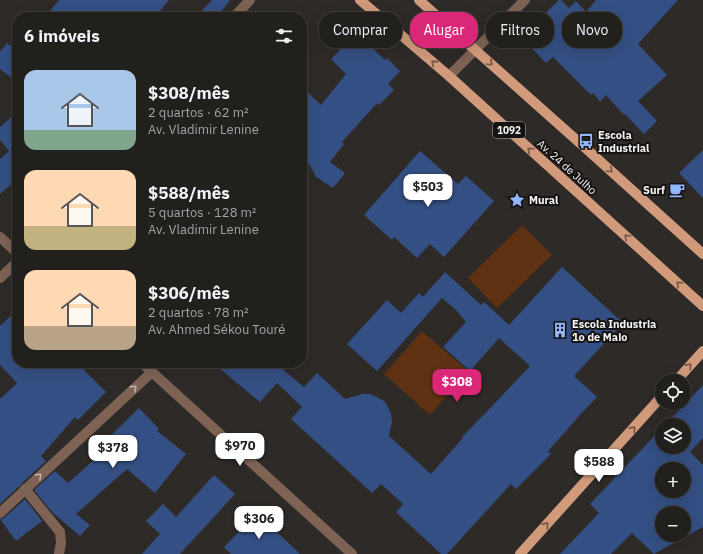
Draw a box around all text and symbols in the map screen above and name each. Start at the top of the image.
chip: Comprar [319,12,402,48]
chip: Alugar [410,12,478,48]
chip: Filtros [486,12,554,48]
chip: Novo [562,12,622,48]
text: 6 imóveis [24,25,100,47]
icon: filters [273,25,295,47]
one-way arrow [486,58,493,65]
one-way arrow [431,61,438,68]
text: $308/mês [148,82,230,104]
icon: home [56,86,104,134]
text: 2 quartos · 62 m² [148,104,249,121]
text: Av. Vladimir Lenine [148,121,259,138]
road number: 1092 [493,122,525,138]
place label: Escola Industrial [598,128,650,155]
bus stop icon: Escola Industrial [577,132,595,150]
street label: Av. 24 de Julho [534,137,600,197]
one-way arrow [528,147,535,154]
one-way arrow [605,165,613,173]
pin: $503 [404,174,452,208]
text: $503 [412,178,444,195]
cafe icon: Surf [668,181,686,199]
text: $588/mês [148,182,230,204]
place label: Surf [643,183,665,197]
icon: home [56,186,104,234]
place icon: Mural [508,191,526,209]
place label: Mural [529,193,559,207]
text: 5 quartos · 128 m² [148,204,256,221]
text: Av. Vladimir Lenine [148,221,259,238]
one-way arrow [624,234,632,242]
text: $306/mês [148,282,230,304]
one-way arrow [677,282,684,289]
icon: home [56,286,104,334]
text: 2 quartos · 78 m² [148,304,249,321]
place label: Escola Industria 1o de Maio [572,317,656,344]
text: Av. Ahmed Sékou Touré [148,321,285,338]
building icon: Escola Industria 1o de Maio [551,321,569,339]
one-way arrow [685,363,692,371]
pin: $308 [433,369,481,403]
text: $308 [441,373,473,390]
map controls [655,374,691,542]
button: locate [655,374,691,410]
one-way arrow [129,385,137,393]
button: layers [655,418,691,454]
one-way arrow [628,426,635,433]
pin: $970 [216,433,264,467]
pin: $378 [89,435,137,469]
text: $970 [224,437,256,454]
text: $378 [97,439,129,456]
pin: $588 [575,449,623,483]
text: $588 [583,453,615,470]
button: + [655,462,691,498]
one-way arrow [34,474,42,481]
pin: $306 [235,506,283,540]
button: − [655,506,691,542]
text: $306 [243,510,275,527]
one-way arrow [541,522,549,530]

